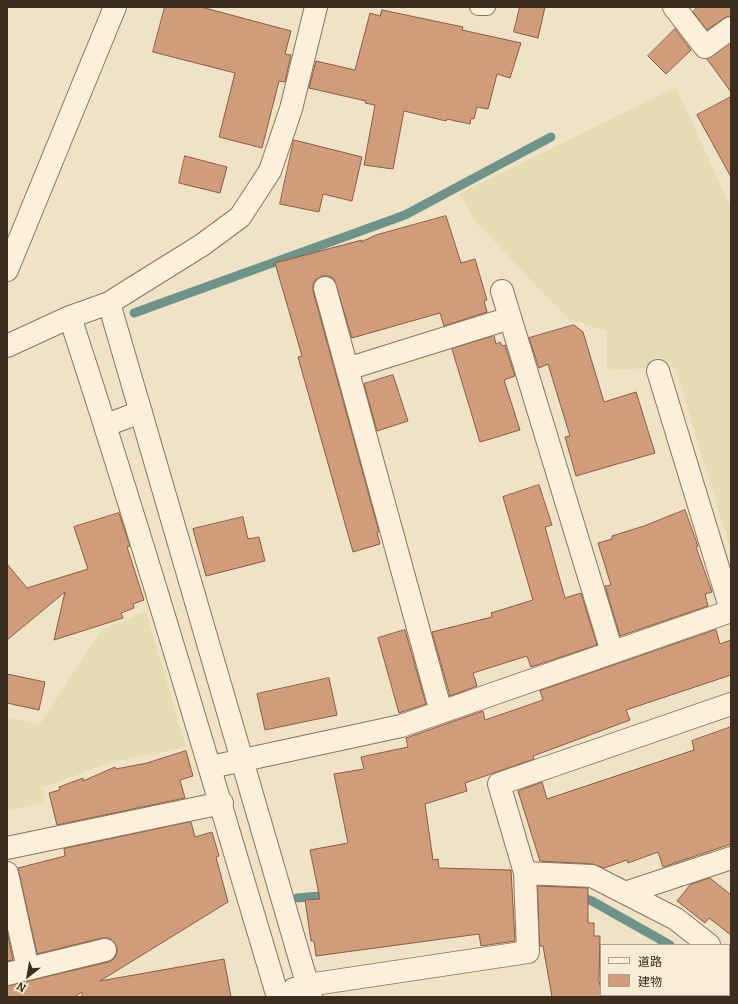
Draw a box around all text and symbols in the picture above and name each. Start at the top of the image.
legend [600,944,730,996]
text: 道路 [638,955,662,969]
north arrow [8,956,48,996]
text: 建物 [638,975,662,989]
text: N [15,979,29,994]

